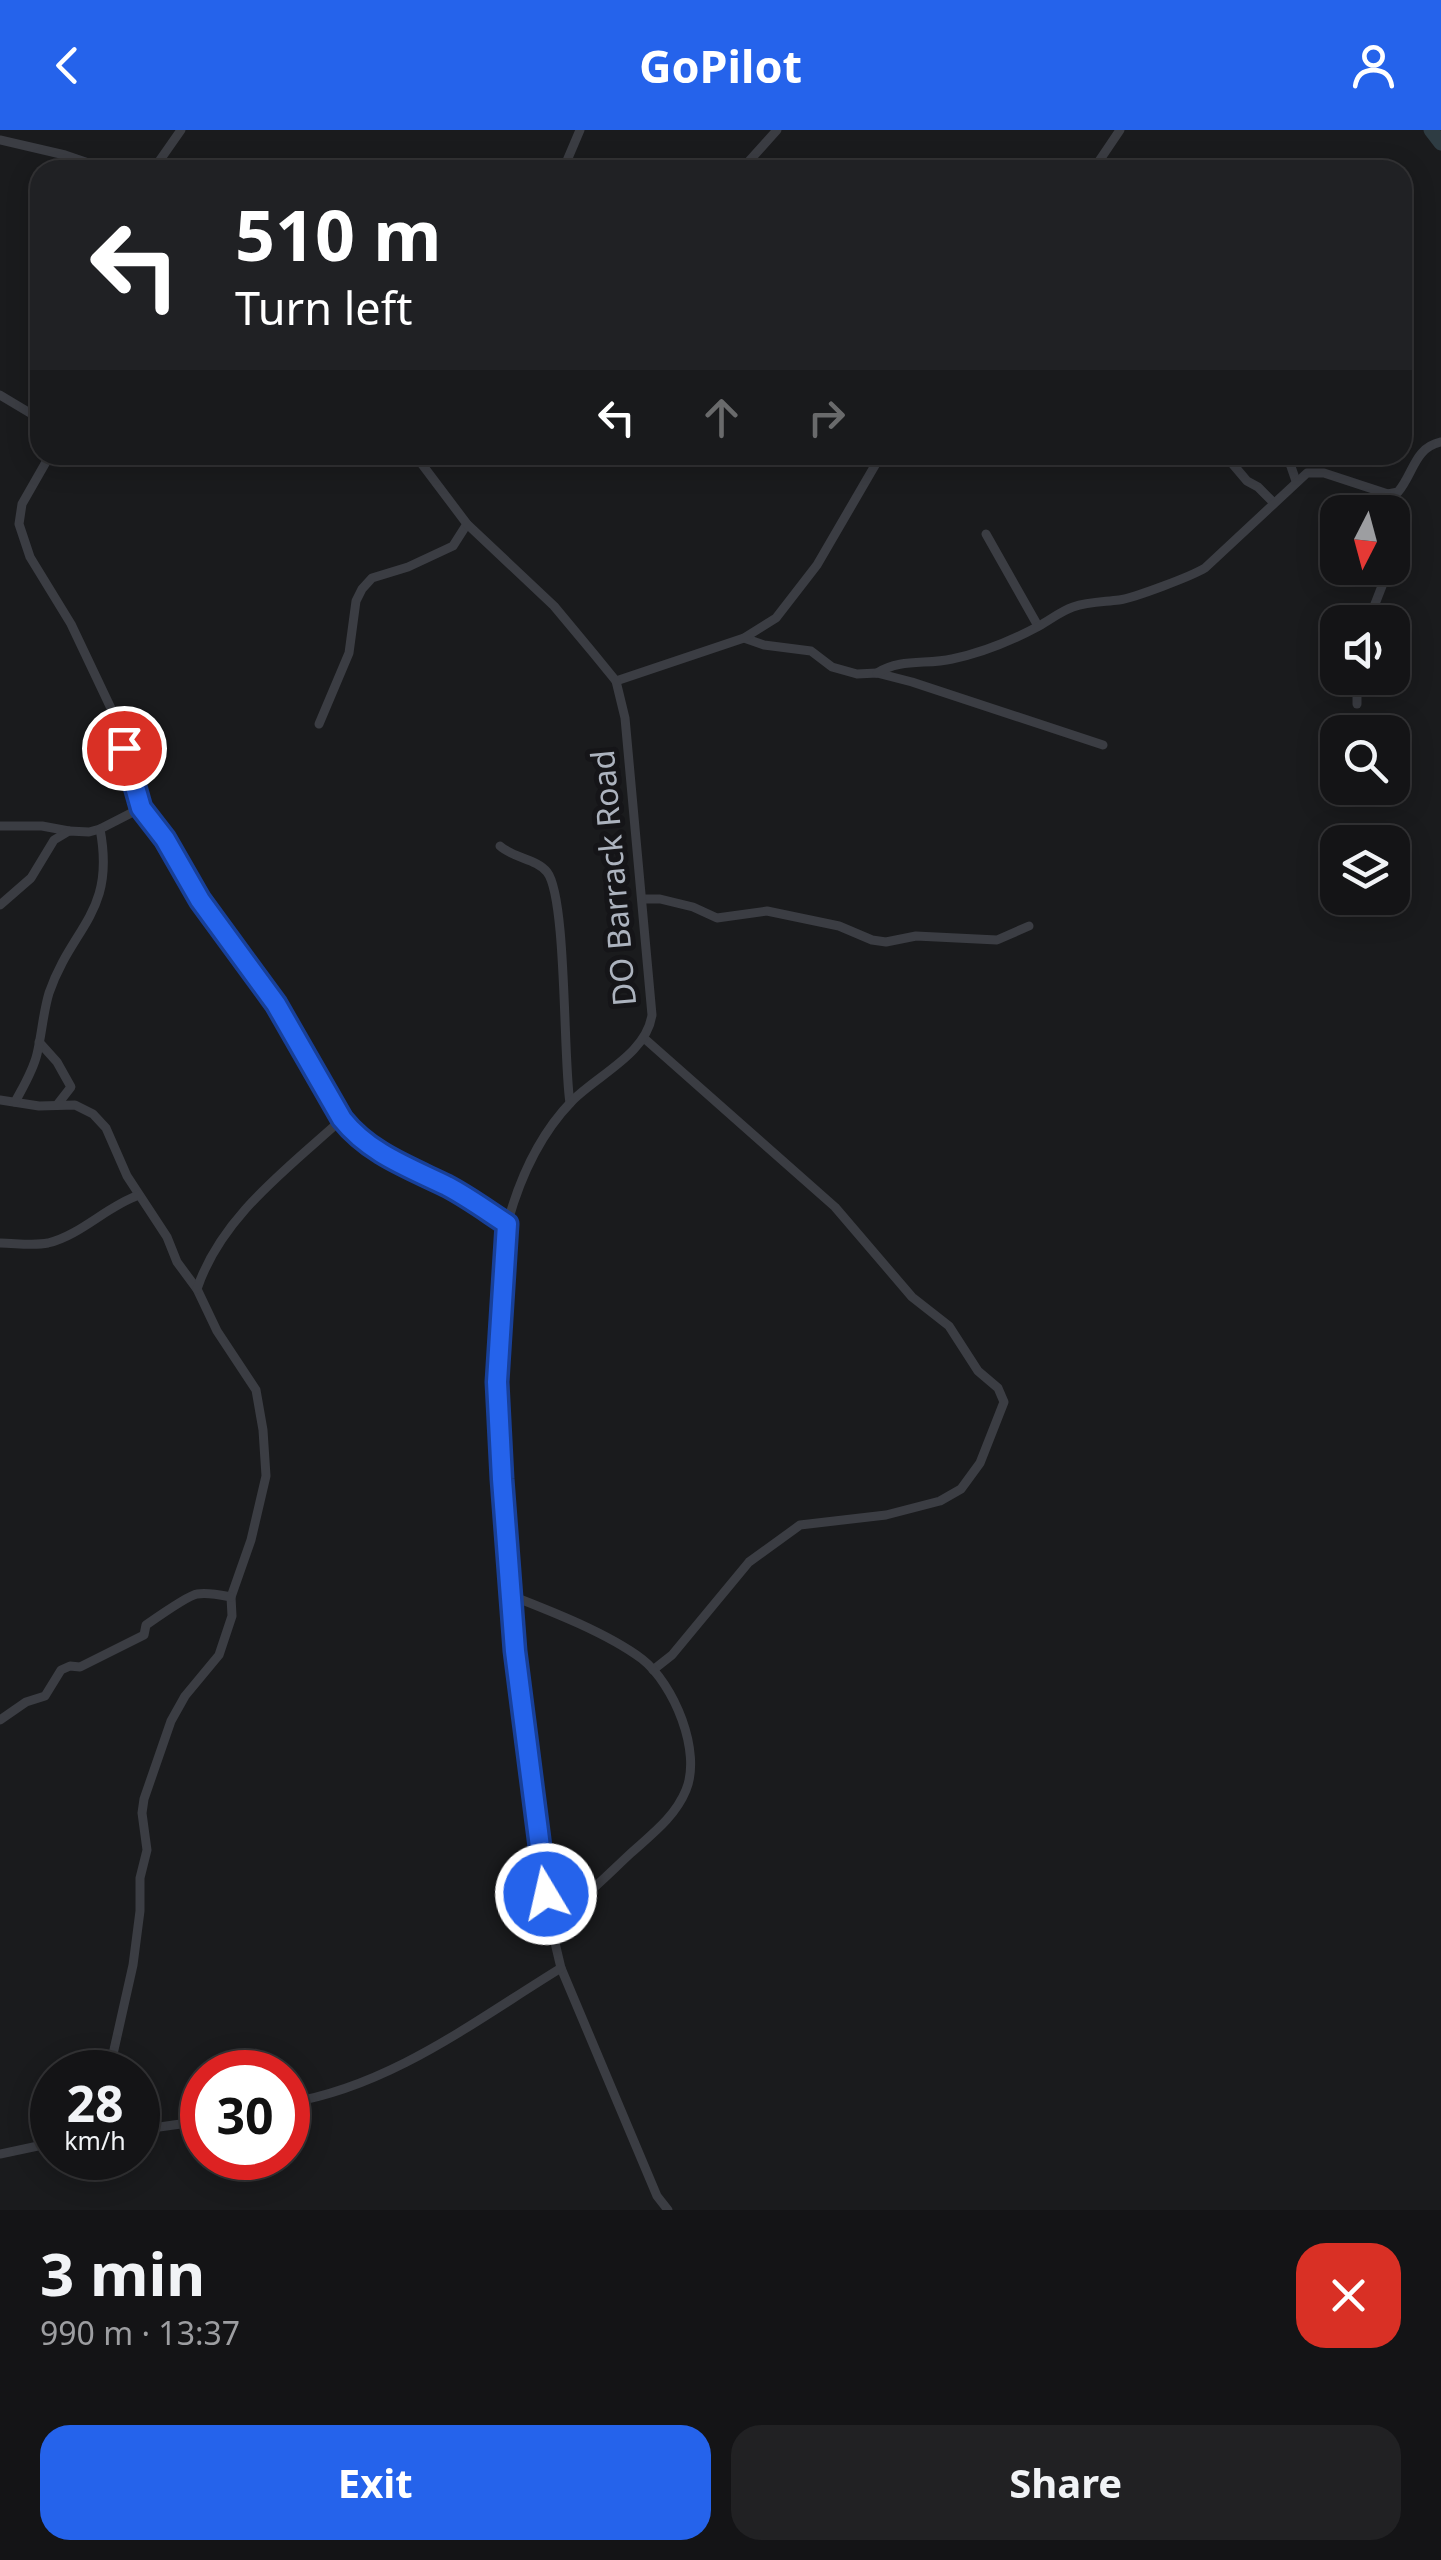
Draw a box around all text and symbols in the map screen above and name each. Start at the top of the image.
text: GoPilot [639,35,802,96]
icon: back [40,38,95,93]
icon: person [1346,38,1401,93]
text: 510 m [235,186,442,282]
icon: left [70,200,200,330]
text: Turn left [235,277,412,338]
icon: left [589,390,644,445]
icon: ahead [694,390,749,445]
icon: right [799,390,854,445]
north arrow [1320,495,1410,585]
map controls [1320,495,1410,915]
button: sound [1320,605,1410,695]
pin [82,706,167,791]
button: search [1320,715,1410,805]
icon: arrive [97,721,152,776]
street label: DO Barrack Road [580,748,645,1008]
button: layers [1320,825,1410,915]
position arrow [494,1842,598,1946]
speed limit sign: 30 [180,2050,310,2180]
text: 28 [66,2069,124,2137]
text: km/h [64,2123,126,2157]
text: 3 min [40,2232,205,2314]
button: close [1296,2243,1401,2348]
text: 990 m · 13:37 [40,2311,240,2354]
button: Exit [40,2425,711,2540]
button: Share [731,2425,1401,2540]

